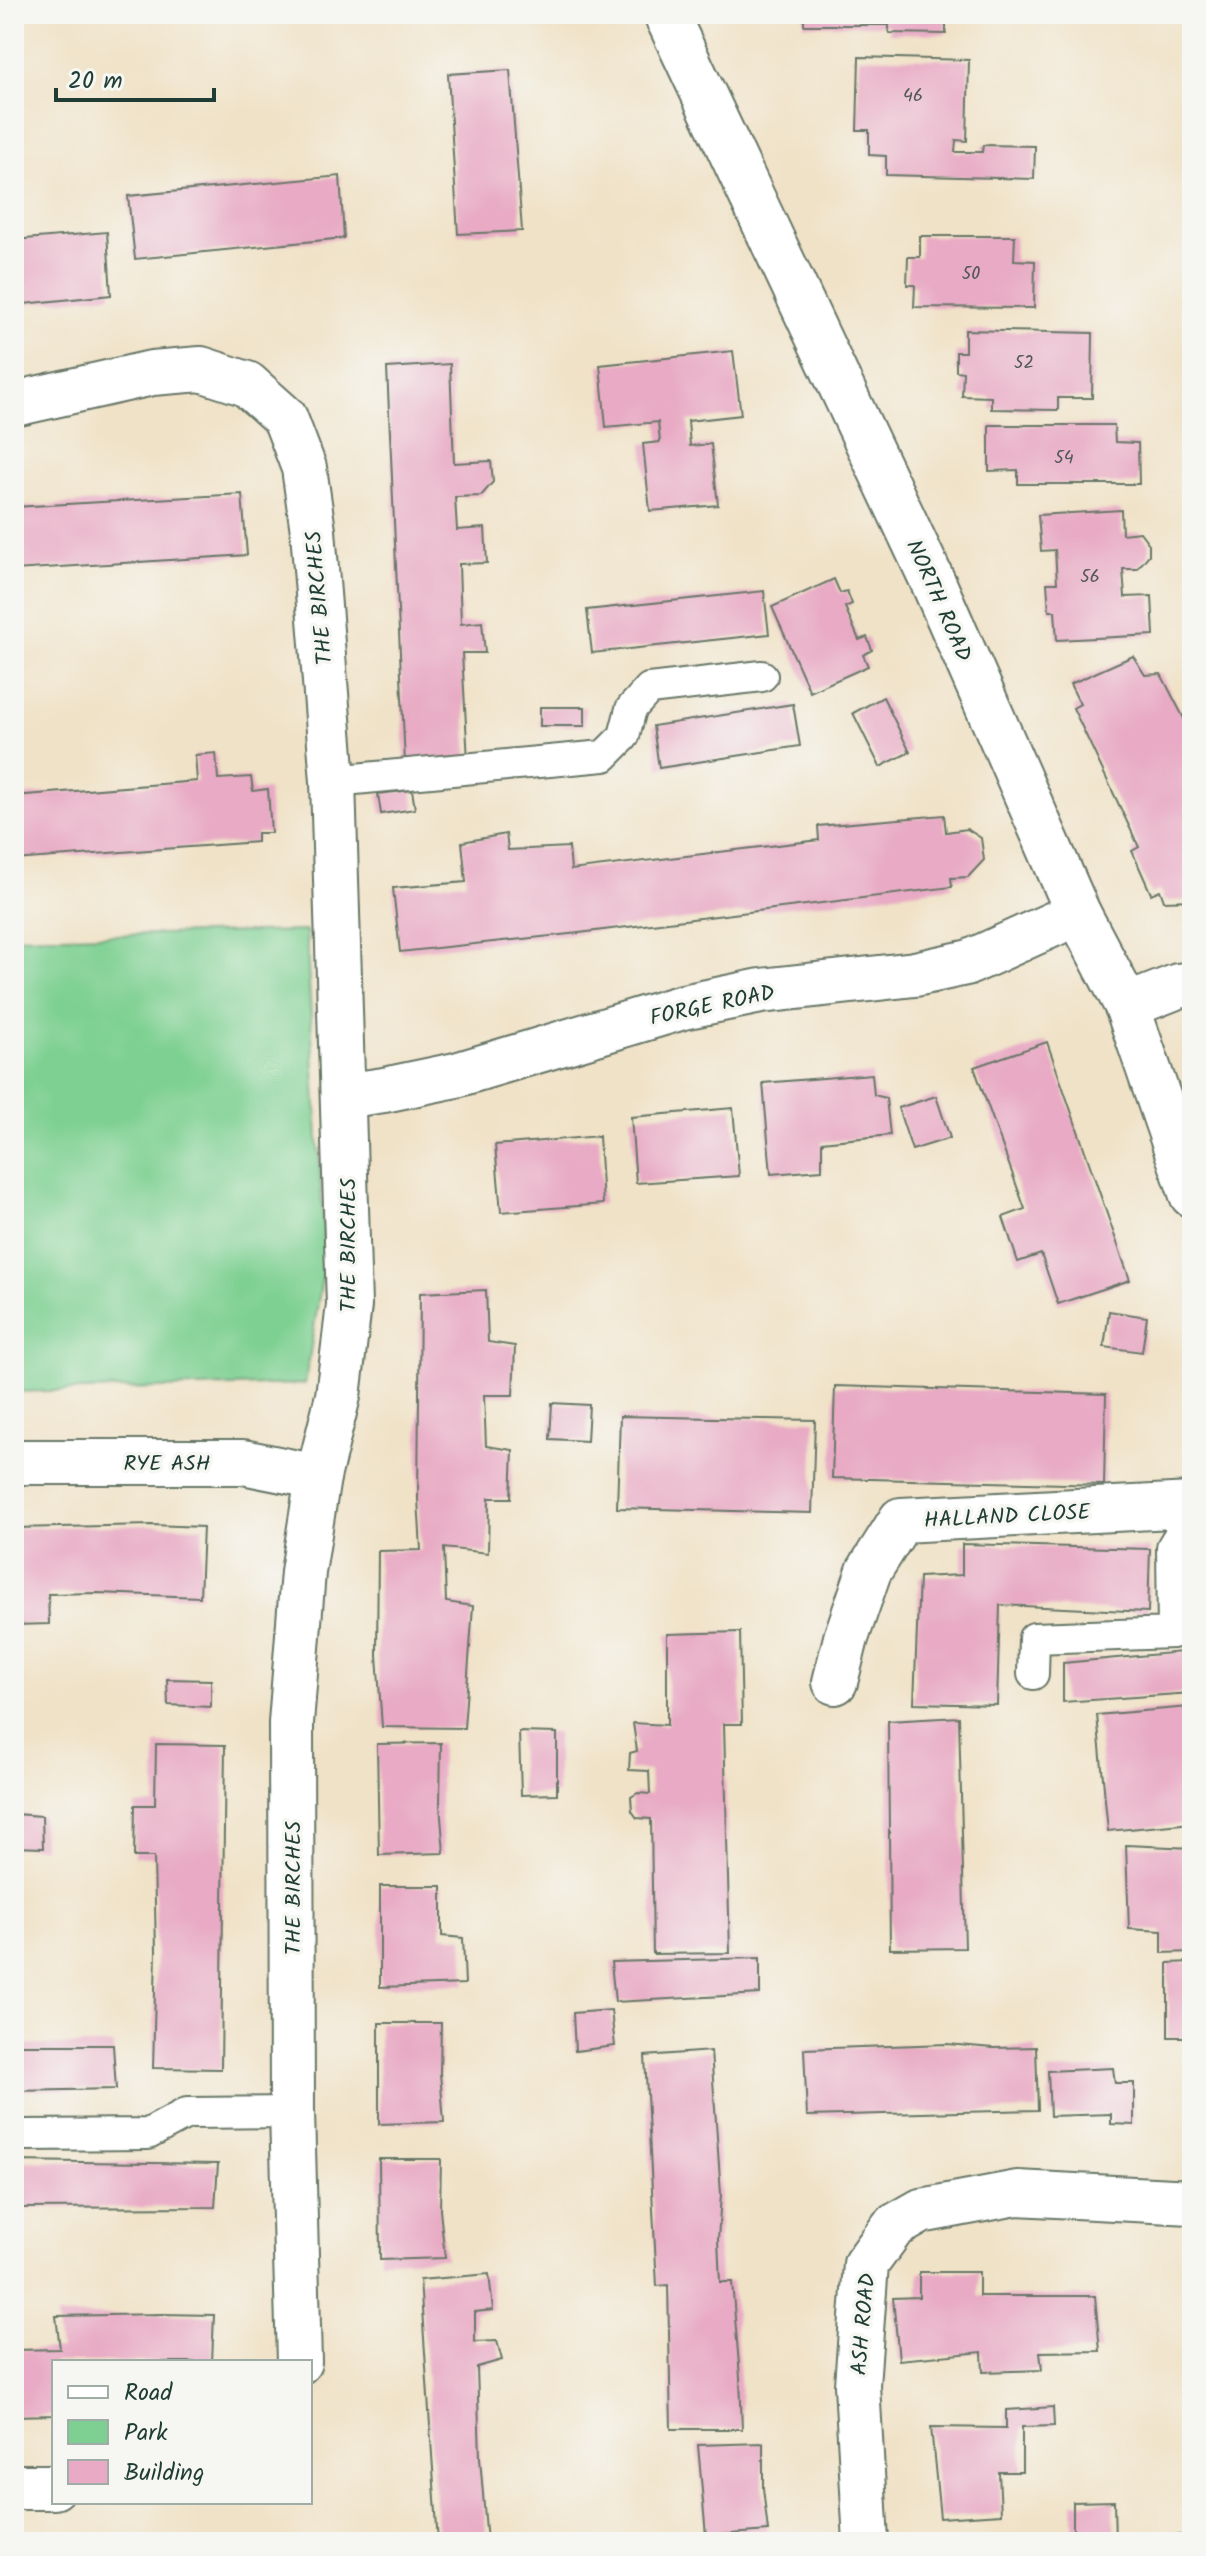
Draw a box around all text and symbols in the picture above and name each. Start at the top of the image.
scale bar [56,52,214,102]
text: 20 m [68,62,123,101]
house number: 46 [903,82,923,111]
house number: 50 [962,260,980,289]
house number: 52 [1014,349,1034,378]
house number: 54 [1054,444,1074,473]
street label: THE BIRCHES [297,529,344,666]
street label: NORTH ROAD [895,534,980,668]
house number: 56 [1080,563,1100,592]
street label: FORGE ROAD [647,976,778,1037]
street label: THE BIRCHES [332,1178,367,1312]
street label: RYE ASH [124,1447,211,1482]
street label: HALLAND CLOSE [923,1496,1092,1539]
street label: THE BIRCHES [277,1821,312,1955]
street label: ASH ROAD [843,2272,886,2377]
legend [52,2360,312,2504]
text: Road [124,2374,173,2413]
text: Park [124,2414,168,2453]
text: Building [124,2454,204,2493]

